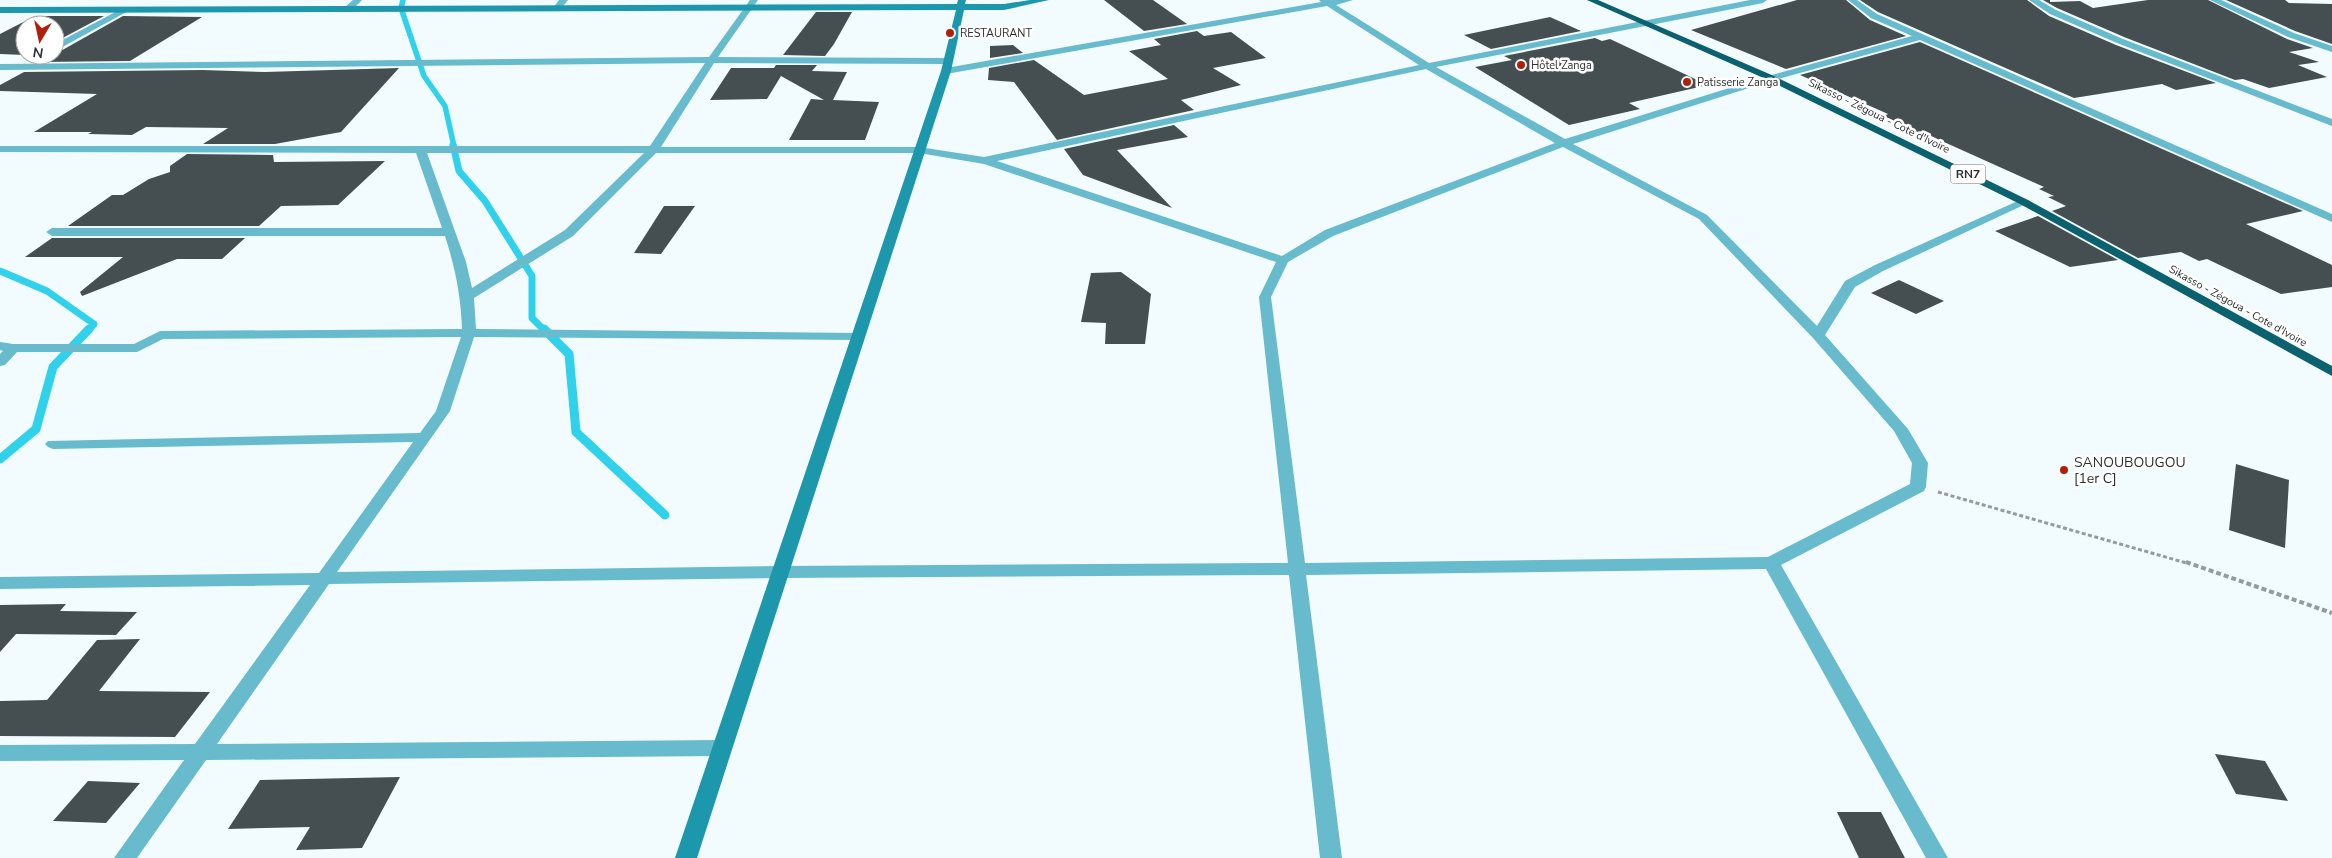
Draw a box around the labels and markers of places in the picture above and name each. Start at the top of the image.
place label: RESTAURANT [960,26,1032,41]
marker: RESTAURANT [944,27,956,39]
place label: Hôtel Zanga [1531,58,1592,73]
marker: Hôtel Zanga [1515,59,1527,71]
place label: Patisserie Zanga [1697,75,1778,90]
marker: Patisserie Zanga [1681,76,1693,88]
place label: SANOUBOUGOU [1er C] [2074,453,2186,488]
marker: SANOUBOUGOU [1er C] [2058,464,2070,476]

